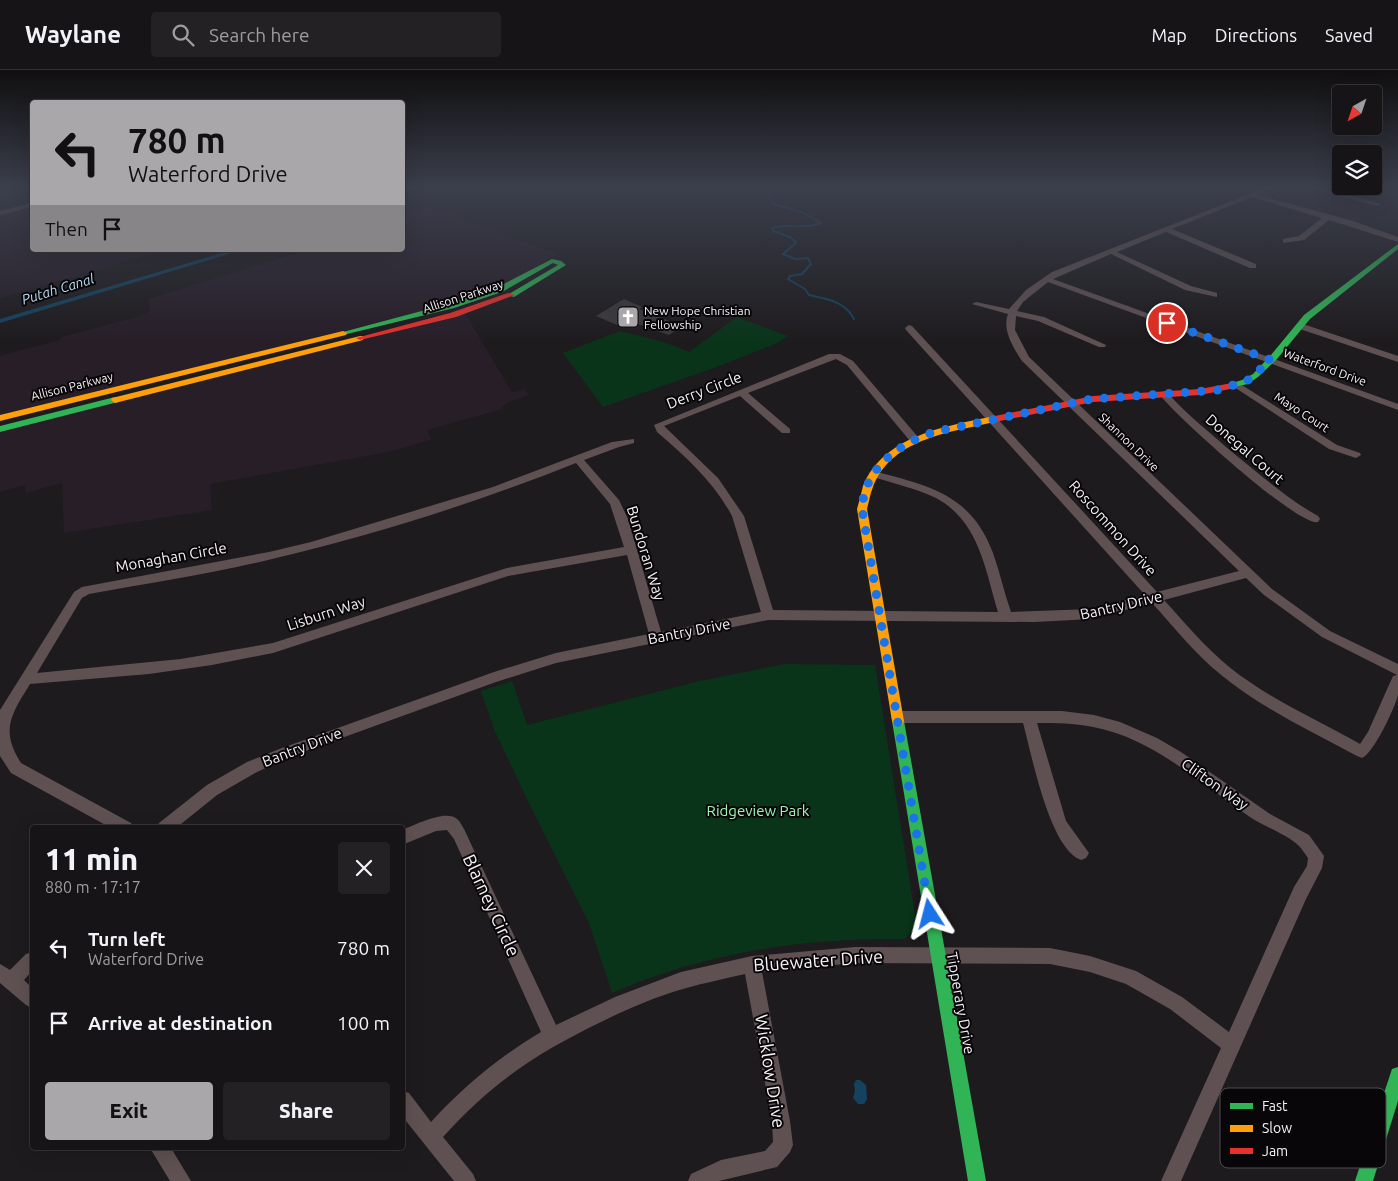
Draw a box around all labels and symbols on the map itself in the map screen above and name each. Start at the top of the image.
north arrow [1332,85,1382,135]
water label: Putah Canal [20,270,96,308]
street label: Allison Parkway [421,277,505,315]
pin [1146,302,1188,344]
place label: New Hope Christian Fellowship [644,304,751,331]
church icon: New Hope Christian Fellowship [616,305,640,329]
street label: Waterford Drive [1282,346,1368,388]
street label: Derry Circle [664,368,744,412]
street label: Allison Parkway [30,369,114,402]
street label: Mayo Court [1272,390,1332,435]
street label: Shannon Drive [1096,410,1162,474]
street label: Donegal Court [1202,410,1288,488]
street label: Roscommon Drive [1066,477,1160,579]
street label: Bundoran Way [624,504,668,602]
street label: Monaghan Circle [114,539,228,575]
street label: Bantry Drive [1078,587,1164,623]
street label: Lisburn Way [285,592,367,634]
street label: Bantry Drive [646,615,732,647]
street label: Bantry Drive [260,724,344,770]
street label: Clifton Way [1178,755,1252,813]
park label: Ridgeview Park [707,802,810,819]
street label: Blarney Circle [460,851,524,959]
position arrow [903,887,955,939]
street label: Bluewater Drive [752,945,884,975]
street label: Tipperary Drive [944,950,978,1056]
street label: Wicklow Drive [752,1013,790,1129]
legend [1220,1088,1386,1168]
text: Fast [1262,1098,1288,1114]
text: Slow [1262,1120,1292,1136]
text: Jam [1262,1143,1288,1159]

